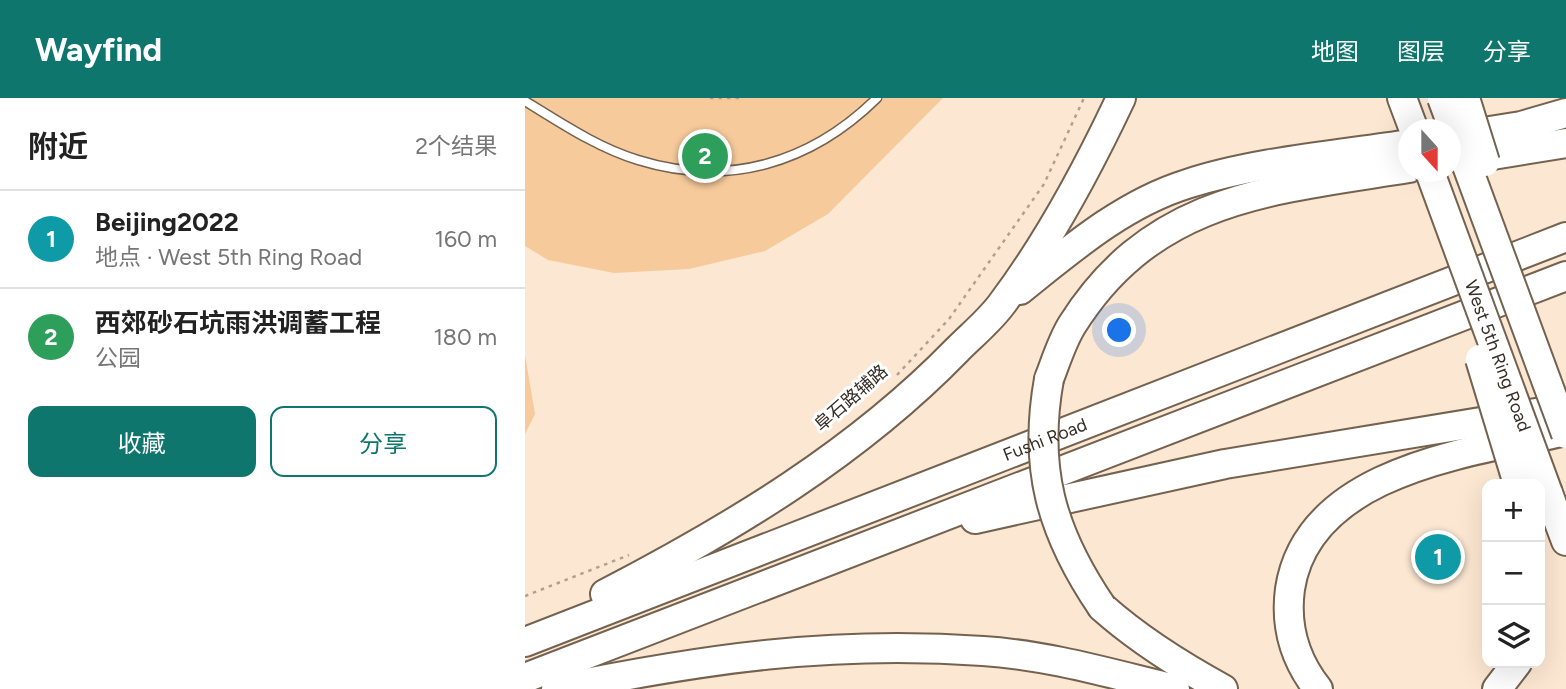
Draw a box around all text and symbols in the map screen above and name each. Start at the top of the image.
text: Wayfind [35,30,162,69]
text: 地图 [1311,37,1359,66]
text: 图层 [1397,37,1445,66]
text: 分享 [1483,37,1531,66]
north arrow [1398,119,1461,182]
text: 附近 [28,128,88,165]
pin: 2 [682,130,728,182]
text: 2个结果 [415,132,497,160]
text: Beijing2022 [95,206,239,238]
text: 1 [46,225,56,253]
text: 160 m [434,225,497,253]
text: 地点 · West 5th Ring Road [95,243,362,271]
street label: West 5th Ring Road [1460,277,1536,435]
text: 西郊砂石坑雨洪调蓄工程 [95,307,381,339]
your location [1102,313,1136,347]
text: 2 [44,323,58,351]
text: 180 m [433,323,497,351]
text: 公园 [95,344,141,372]
street label: 阜石路辅路 [810,360,892,436]
button: 收藏 [28,406,256,477]
button: 分享 [270,406,497,477]
street label: Fushi Road [1000,413,1090,466]
map controls [1482,479,1545,668]
button: + [1482,479,1545,542]
pin: 1 [1415,531,1461,583]
button: − [1482,542,1545,605]
button: layers [1482,605,1545,668]

